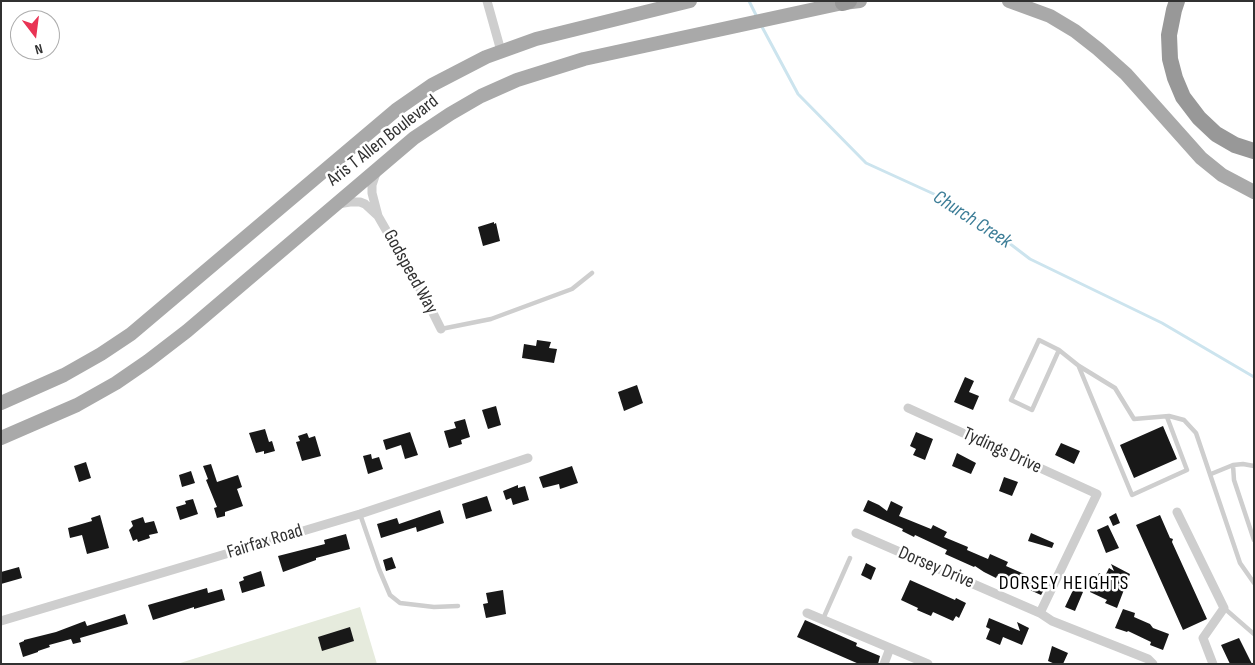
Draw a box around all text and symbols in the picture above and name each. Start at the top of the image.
north arrow [10,10,60,60]
text: N [33,40,45,58]
street label: Aris T Allen Boulevard [323,90,443,192]
water label: Church Creek [928,186,1016,254]
street label: Godspeed Way [378,226,442,318]
street label: Tydings Drive [959,423,1045,479]
street label: Fairfax Road [224,520,306,564]
street label: Dorsey Drive [895,542,977,594]
district label: DORSEY HEIGHTS [997,572,1131,596]

